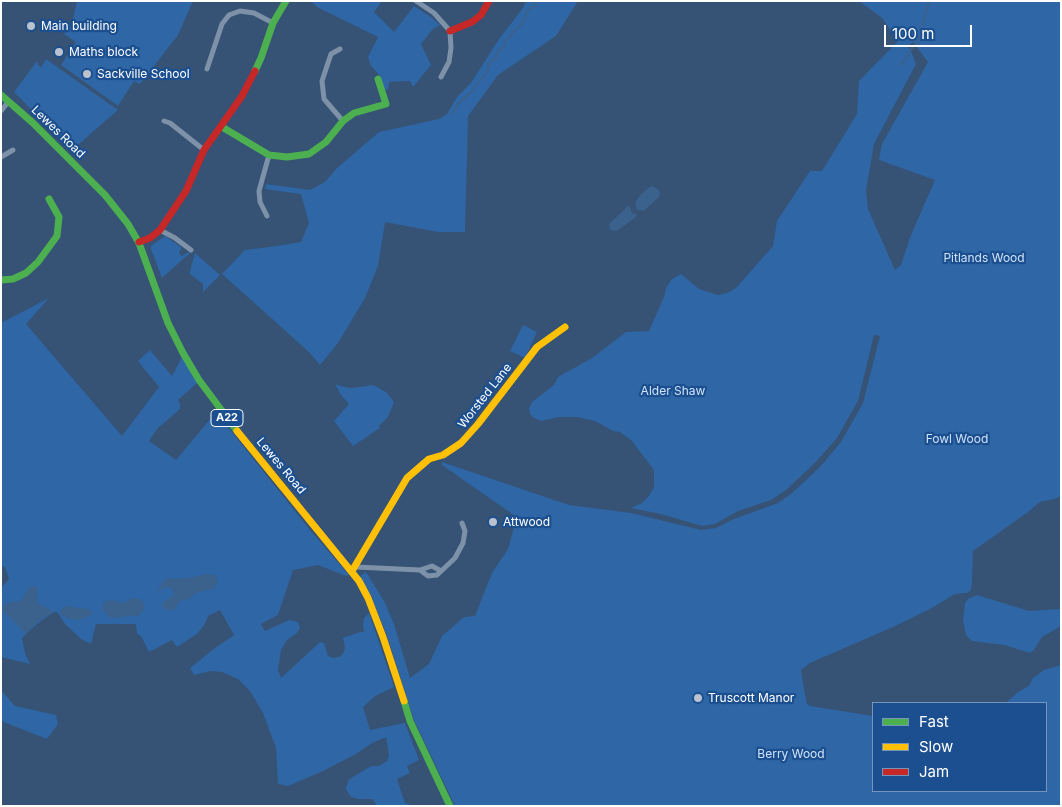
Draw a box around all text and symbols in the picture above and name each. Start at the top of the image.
scale bar [887,15,974,47]
place label: Main building [41,19,117,33]
marker: Main building [25,20,37,32]
text: 100 m [892,24,934,43]
place label: Maths block [69,45,138,59]
marker: Maths block [53,46,65,58]
place label: Sackville School [97,67,190,81]
marker: Sackville School [81,68,93,80]
street label: Lewes Road [28,103,88,161]
park label: Pitlands Wood [943,251,1025,265]
street label: Worsted Lane [455,361,515,431]
park label: Alder Shaw [641,384,705,398]
road number: A22 [211,409,243,426]
park label: Fowl Wood [926,432,988,446]
street label: Lewes Road [253,435,309,497]
place label: Attwood [503,515,550,529]
marker: Attwood [487,516,499,528]
place label: Truscott Manor [708,691,794,705]
marker: Truscott Manor [692,692,704,704]
legend [872,702,1047,792]
text: Fast [919,712,949,731]
text: Slow [919,737,953,756]
park label: Berry Wood [757,747,825,761]
text: Jam [919,762,949,781]

